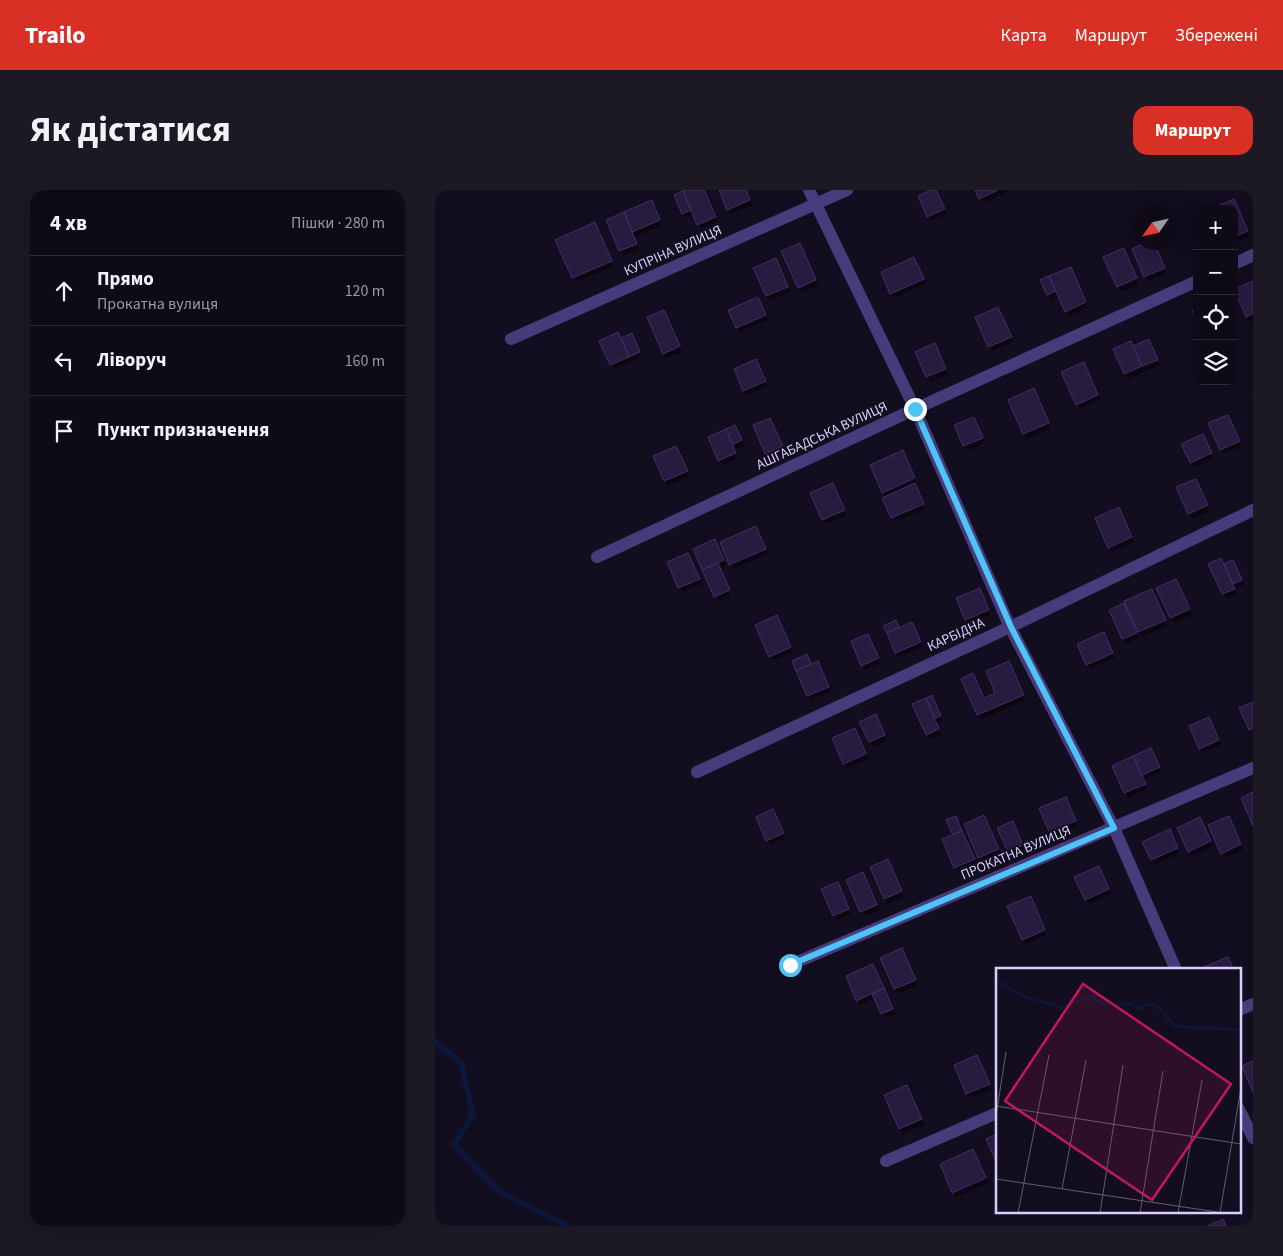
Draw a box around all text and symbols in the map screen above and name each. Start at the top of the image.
text: Trailo [25,18,86,53]
text: Карта [1001,23,1047,48]
text: Маршрут [1075,23,1147,48]
text: Збережені [1175,23,1258,48]
text: Як дістатися [30,105,231,155]
button: Маршрут [1133,106,1253,155]
north arrow [1133,205,1178,250]
map controls [1193,205,1238,385]
button: + [1193,205,1238,250]
text: 4 хв [50,208,87,238]
text: Пішки · 280 m [291,212,385,234]
street label: КУПРІНА ВУЛИЦЯ [621,220,725,282]
button: − [1193,250,1238,295]
text: Прямо [97,266,154,293]
icon: ahead [50,277,78,305]
text: 120 m [345,280,385,302]
text: Прокатна вулиця [97,293,218,315]
button: locate [1193,295,1238,340]
button: layers [1193,340,1238,385]
icon: left [50,347,78,375]
text: Ліворуч [97,347,166,374]
text: 160 m [345,350,385,372]
street label: АШГАБАДСЬКА ВУЛИЦЯ [753,397,891,475]
route end [904,398,927,421]
icon: arrive [50,417,78,445]
text: Пункт призначення [97,417,269,444]
street label: КАРБІДНА [924,613,988,657]
street label: ПРОКАТНА ВУЛИЦЯ [958,821,1074,885]
route start [779,954,802,977]
inset map [996,968,1241,1214]

